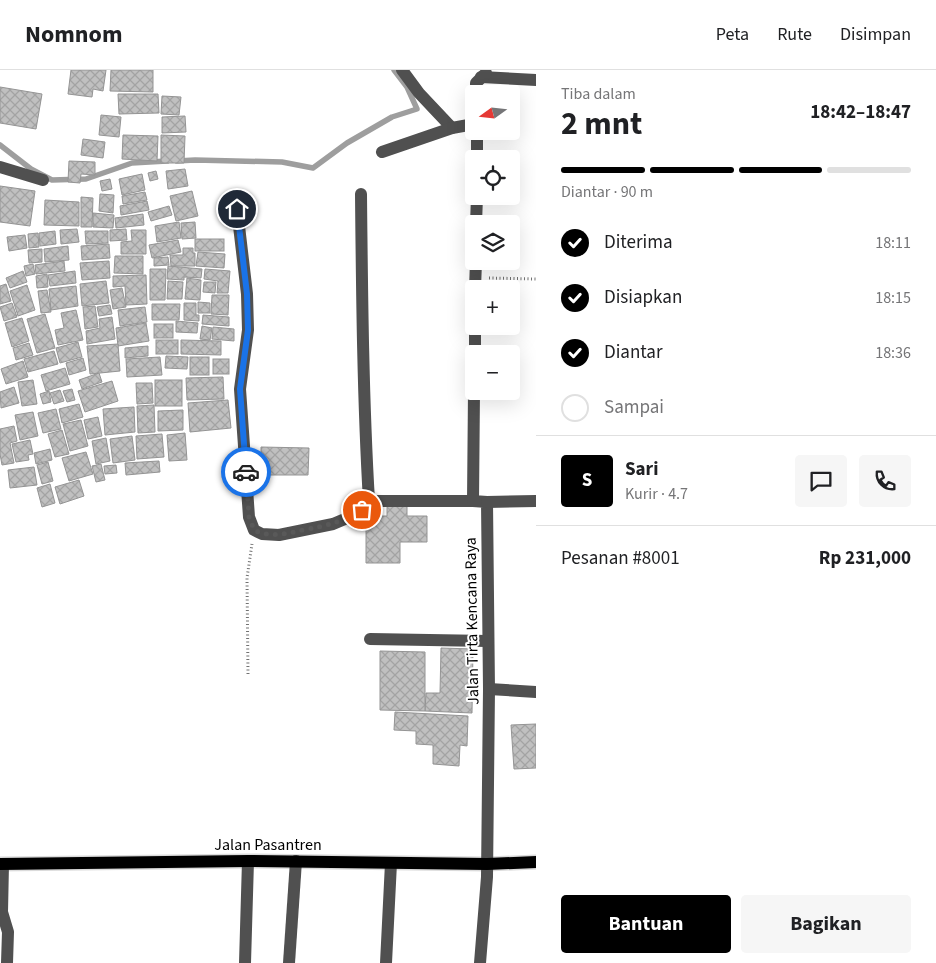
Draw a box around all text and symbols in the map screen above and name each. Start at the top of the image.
text: Nomnom [25,17,122,52]
text: Peta [716,22,749,47]
text: Rute [777,22,812,47]
text: Disimpan [840,22,911,47]
text: Tiba dalam [561,83,636,105]
north arrow [465,85,520,140]
map controls [465,85,520,400]
text: 18:42–18:47 [810,99,911,126]
text: 2 mnt [561,101,642,147]
button: locate [465,150,520,205]
text: Diantar · 90 m [561,181,653,203]
pin [216,188,258,230]
icon: home [223,195,251,223]
button: layers [465,215,520,270]
icon: check [561,229,589,257]
text: Diterima [604,229,673,256]
text: 18:11 [875,232,911,254]
button: + [465,280,520,335]
icon: check [561,284,589,312]
text: Disiapkan [604,284,682,311]
text: 18:15 [875,287,911,309]
icon: check [561,339,589,367]
text: Diantar [604,339,663,366]
text: 18:36 [875,342,911,364]
button: − [465,345,520,400]
text: Sampai [604,394,664,421]
courier [221,447,271,497]
button: chat [795,455,847,507]
button: phone [859,455,911,507]
text: Sari [625,456,658,483]
icon: car [232,458,260,486]
text: S [582,467,592,494]
text: Kurir · 4.7 [625,483,688,505]
pin [341,489,383,531]
icon: bag [348,496,376,524]
street label: Jalan Tirta Kencana Raya [460,537,484,705]
text: Pesanan #8001 [561,545,680,572]
text: Rp 231,000 [819,545,911,572]
street label: Jalan Pasantren [214,834,322,856]
button: Bantuan [561,895,731,953]
button: Bagikan [741,895,911,953]

